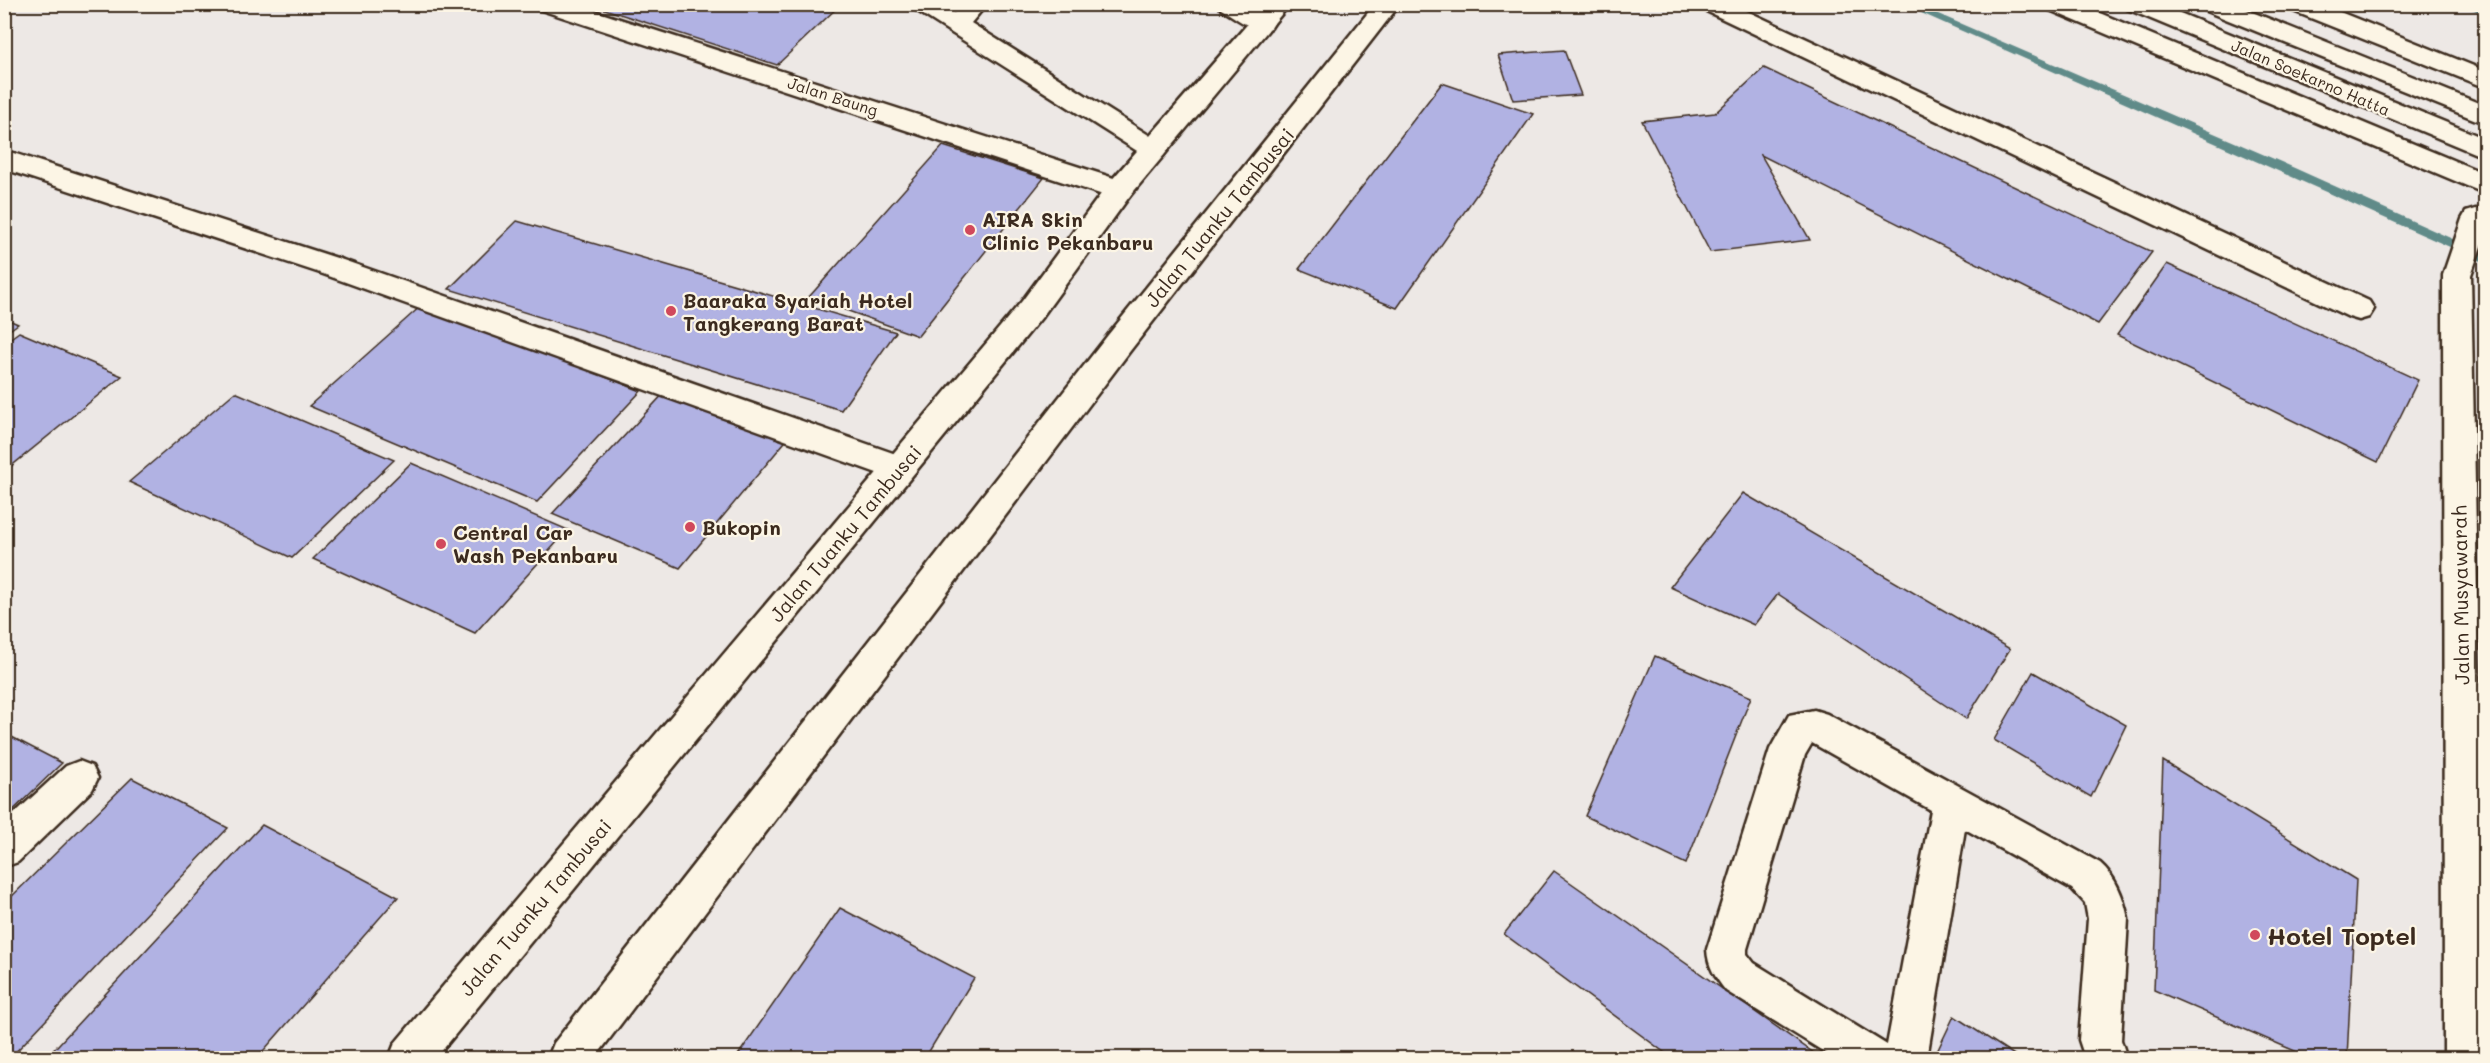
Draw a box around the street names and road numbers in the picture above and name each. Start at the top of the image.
street label: Jalan Soekarno Hatta [2228,34,2394,120]
street label: Jalan Baung [785,72,881,120]
street label: Jalan Tuanku Tambusai [1139,122,1299,312]
street label: Jalan Tuanku Tambusai [763,439,927,627]
street label: Jalan Musyawarah [2445,505,2475,685]
street label: Jalan Tuanku Tambusai [453,813,617,1001]

